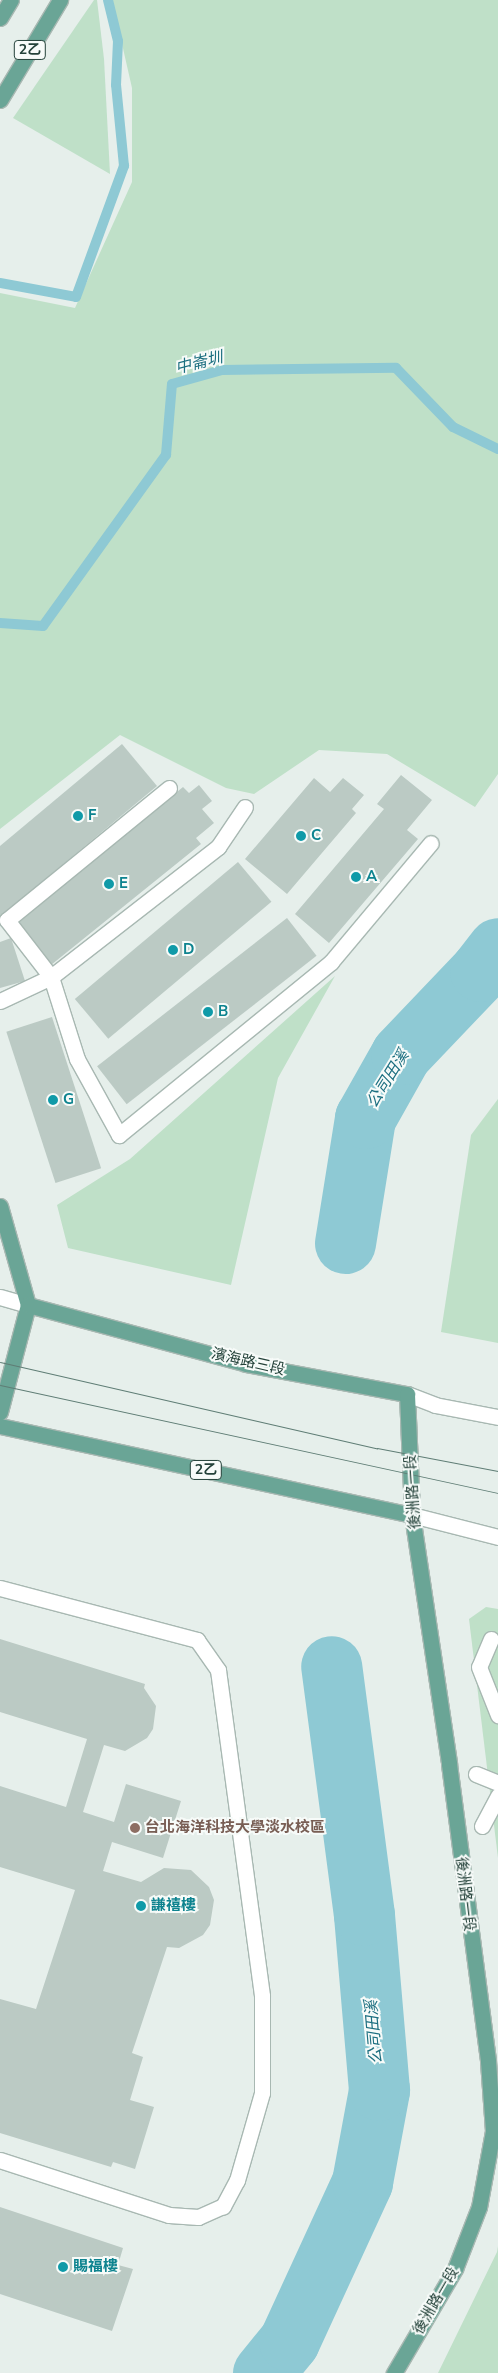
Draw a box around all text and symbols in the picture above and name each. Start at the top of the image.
road number: 2乙 [14,38,46,62]
water label: 中崙圳 [173,348,225,378]
place label: F [88,807,96,825]
marker: F [72,810,84,822]
place label: C [311,827,321,845]
marker: C [295,830,307,842]
place label: A [366,868,377,886]
marker: A [350,871,362,883]
place label: E [119,875,128,893]
marker: E [103,878,115,890]
place label: D [183,941,194,959]
marker: D [167,944,179,956]
place label: B [218,1003,228,1021]
marker: B [202,1006,214,1018]
water label: 公司田溪 [363,1047,413,1111]
place label: G [63,1091,74,1109]
marker: G [47,1094,59,1106]
street label: 濱海路三段 [209,1345,287,1379]
street label: 後洲路一段 [401,1454,425,1530]
road number: 2乙 [190,1458,222,1482]
place label: 台北海洋科技大學淡水校區 [145,1819,325,1837]
marker: 台北海洋科技大學淡水校區 [129,1822,141,1834]
street label: 後洲路一段 [451,1856,479,1932]
place label: 謙禧樓 [151,1897,196,1915]
marker: 謙禧樓 [135,1900,147,1912]
water label: 公司田溪 [362,1999,386,2065]
place label: 賜福樓 [73,2258,118,2276]
marker: 賜福樓 [57,2261,69,2273]
street label: 後洲路一段 [409,2264,463,2338]

